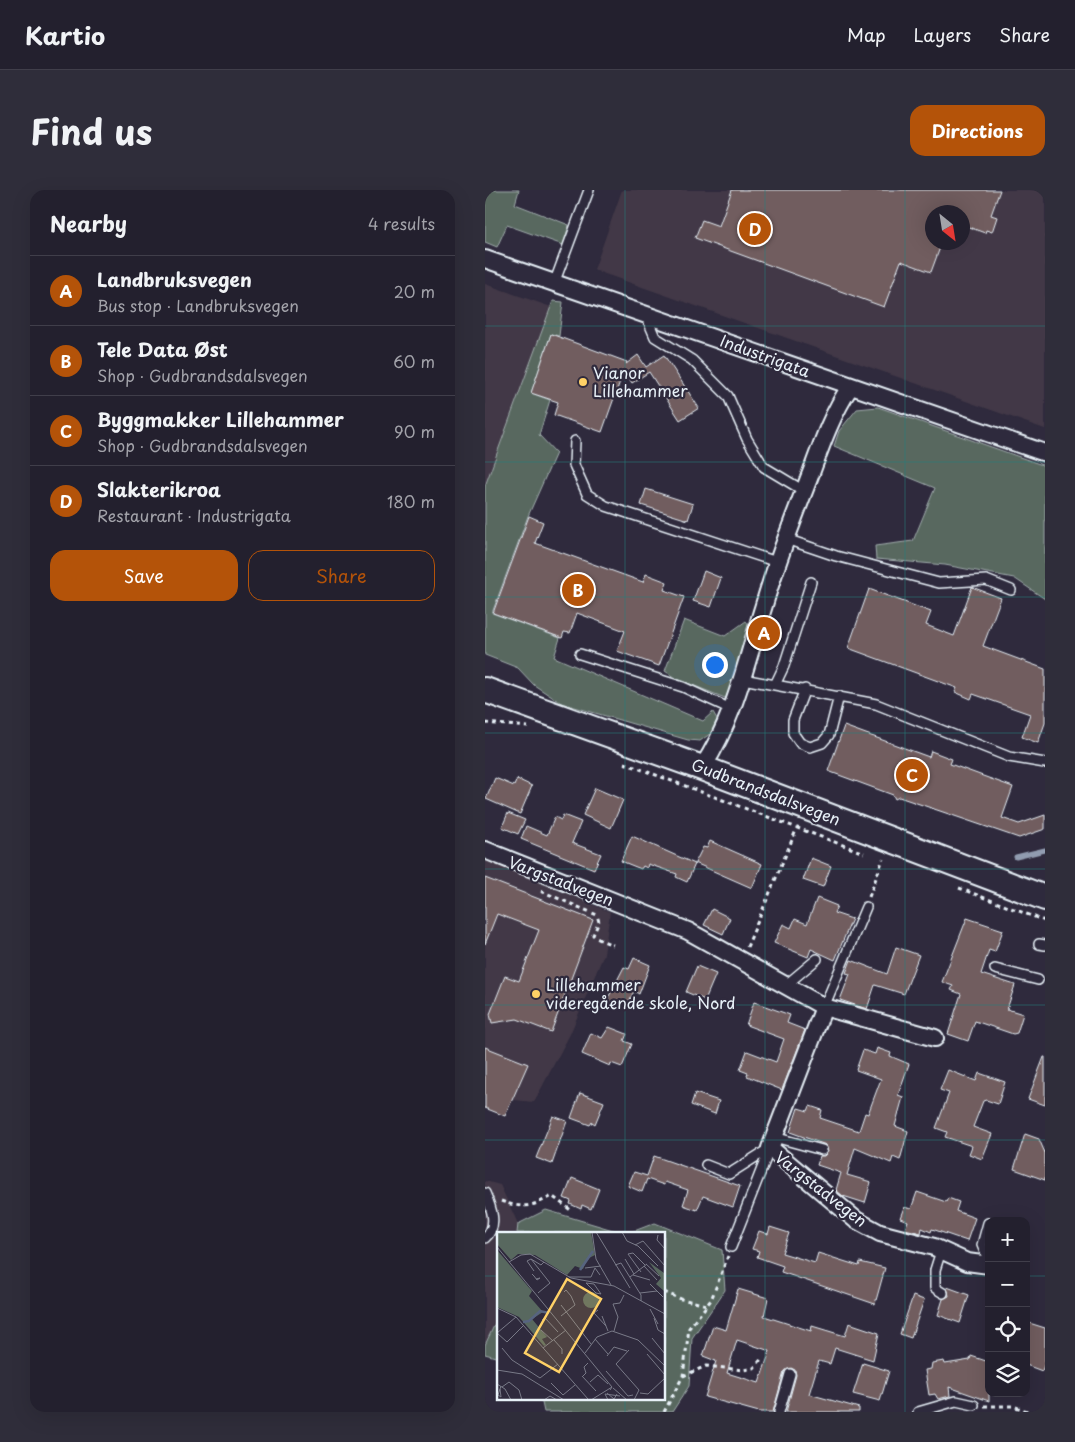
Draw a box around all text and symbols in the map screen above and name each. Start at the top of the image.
text: Kartio [25,17,105,53]
text: Map [847,21,886,48]
text: Layers [914,21,971,48]
text: Share [999,21,1050,48]
text: Find us [30,104,152,157]
button: Directions [910,105,1045,156]
north arrow [925,205,970,250]
text: Nearby [50,207,127,239]
pin: D [739,210,771,248]
text: 4 results [368,211,435,235]
text: Landbruksvegen [97,265,252,293]
text: A [60,279,72,303]
text: 20 m [394,279,435,303]
text: Bus stop · Landbruksvegen [97,293,299,317]
street label: Industrigata [717,328,814,382]
text: Tele Data Øst [97,335,228,363]
text: B [61,349,71,373]
text: 60 m [393,349,435,373]
place label: Vianor Lillehammer [593,360,688,402]
text: Shop · Gudbrandsdalsvegen [97,363,308,387]
marker: Vianor Lillehammer [577,376,589,388]
text: Byggmakker Lillehammer [97,405,344,433]
text: C [60,419,72,443]
text: 90 m [394,419,435,443]
text: Shop · Gudbrandsdalsvegen [97,433,308,457]
text: Slakterikroa [97,475,221,503]
text: D [60,489,72,513]
text: 180 m [387,489,435,513]
text: Restaurant · Industrigata [97,503,291,527]
button: Save [50,550,238,601]
button: Share [248,550,435,601]
pin: B [562,571,594,609]
pin: A [748,614,780,652]
your location [702,652,728,678]
street label: Gudbrandsdalsvegen [688,752,844,831]
pin: C [896,756,928,794]
street label: Vargstadvegen [505,849,618,911]
place label: Lillehammer videregående skole, Nord [546,972,736,1014]
marker: Lillehammer videregående skole, Nord [530,988,542,1000]
street label: Vargstadvegen [770,1145,873,1232]
map controls [985,1217,1030,1397]
button: + [985,1217,1030,1262]
inset map [497,1232,665,1400]
button: − [985,1262,1030,1307]
button: locate [985,1307,1030,1352]
button: layers [985,1352,1030,1397]

